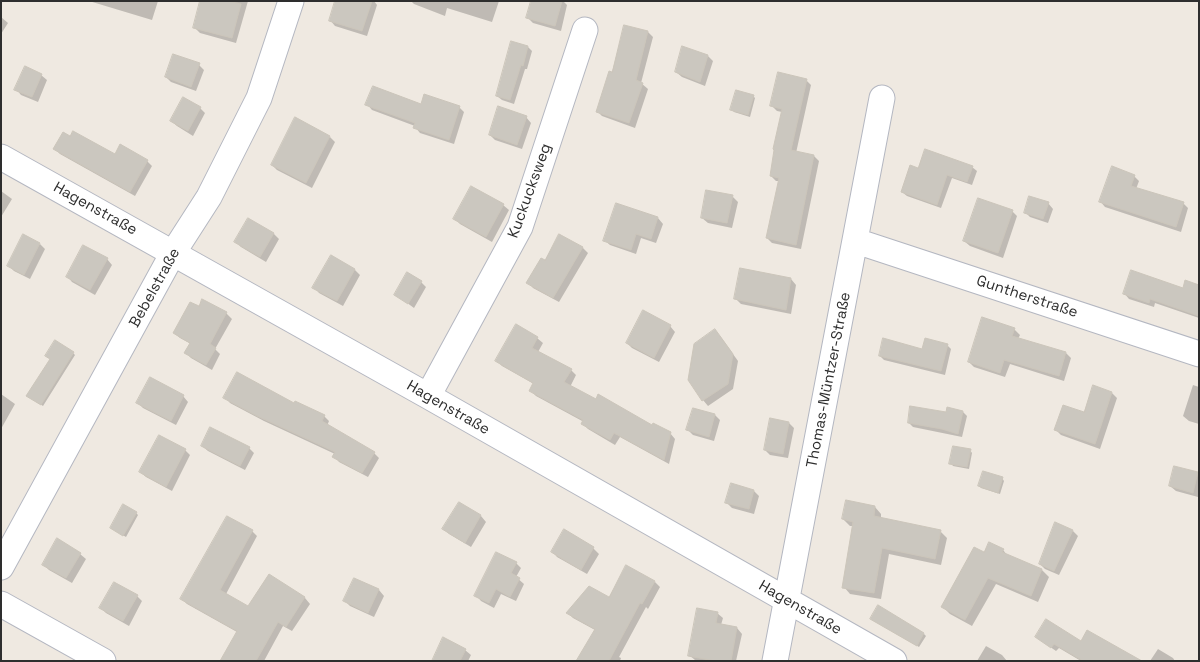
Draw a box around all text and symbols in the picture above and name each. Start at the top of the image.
street label: Kuckucksweg [505,141,555,241]
street label: Hagenstraße [50,179,140,239]
street label: Bebelstraße [126,245,184,331]
street label: Guntherstraße [974,272,1080,322]
street label: Thomas-Müntzer-Straße [803,291,855,469]
street label: Hagenstraße [403,377,493,439]
street label: Hagenstraße [755,577,845,639]

